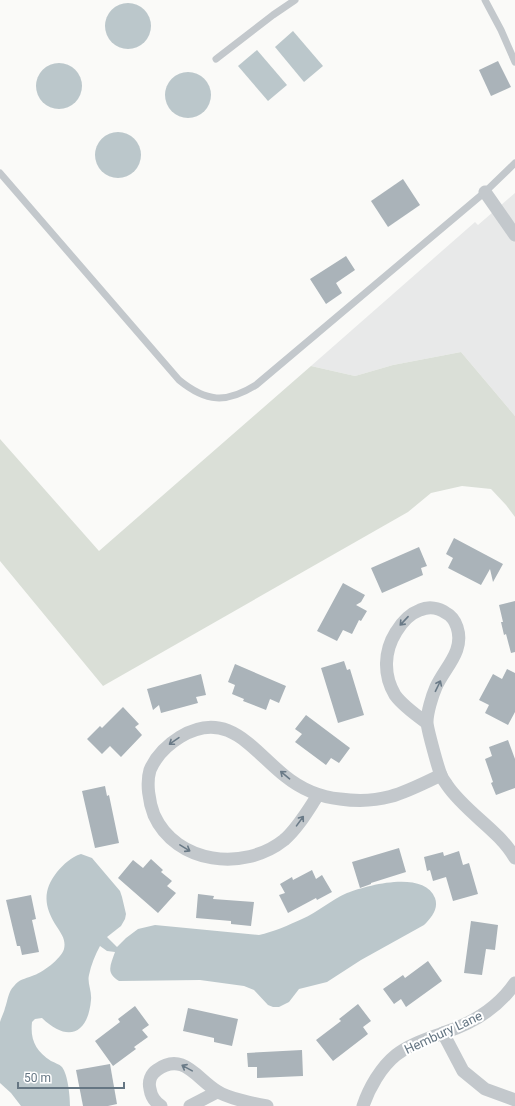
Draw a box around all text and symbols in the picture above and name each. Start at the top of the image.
one-way arrow [400,616,409,626]
one-way arrow [434,680,442,692]
one-way arrow [169,737,180,745]
one-way arrow [279,771,290,780]
one-way arrow [296,816,304,827]
one-way arrow [179,844,190,852]
street label: Hembury Lane [402,1008,485,1057]
one-way arrow [181,1063,193,1071]
scale bar [18,1064,124,1090]
text: 50 m [24,1071,51,1085]

